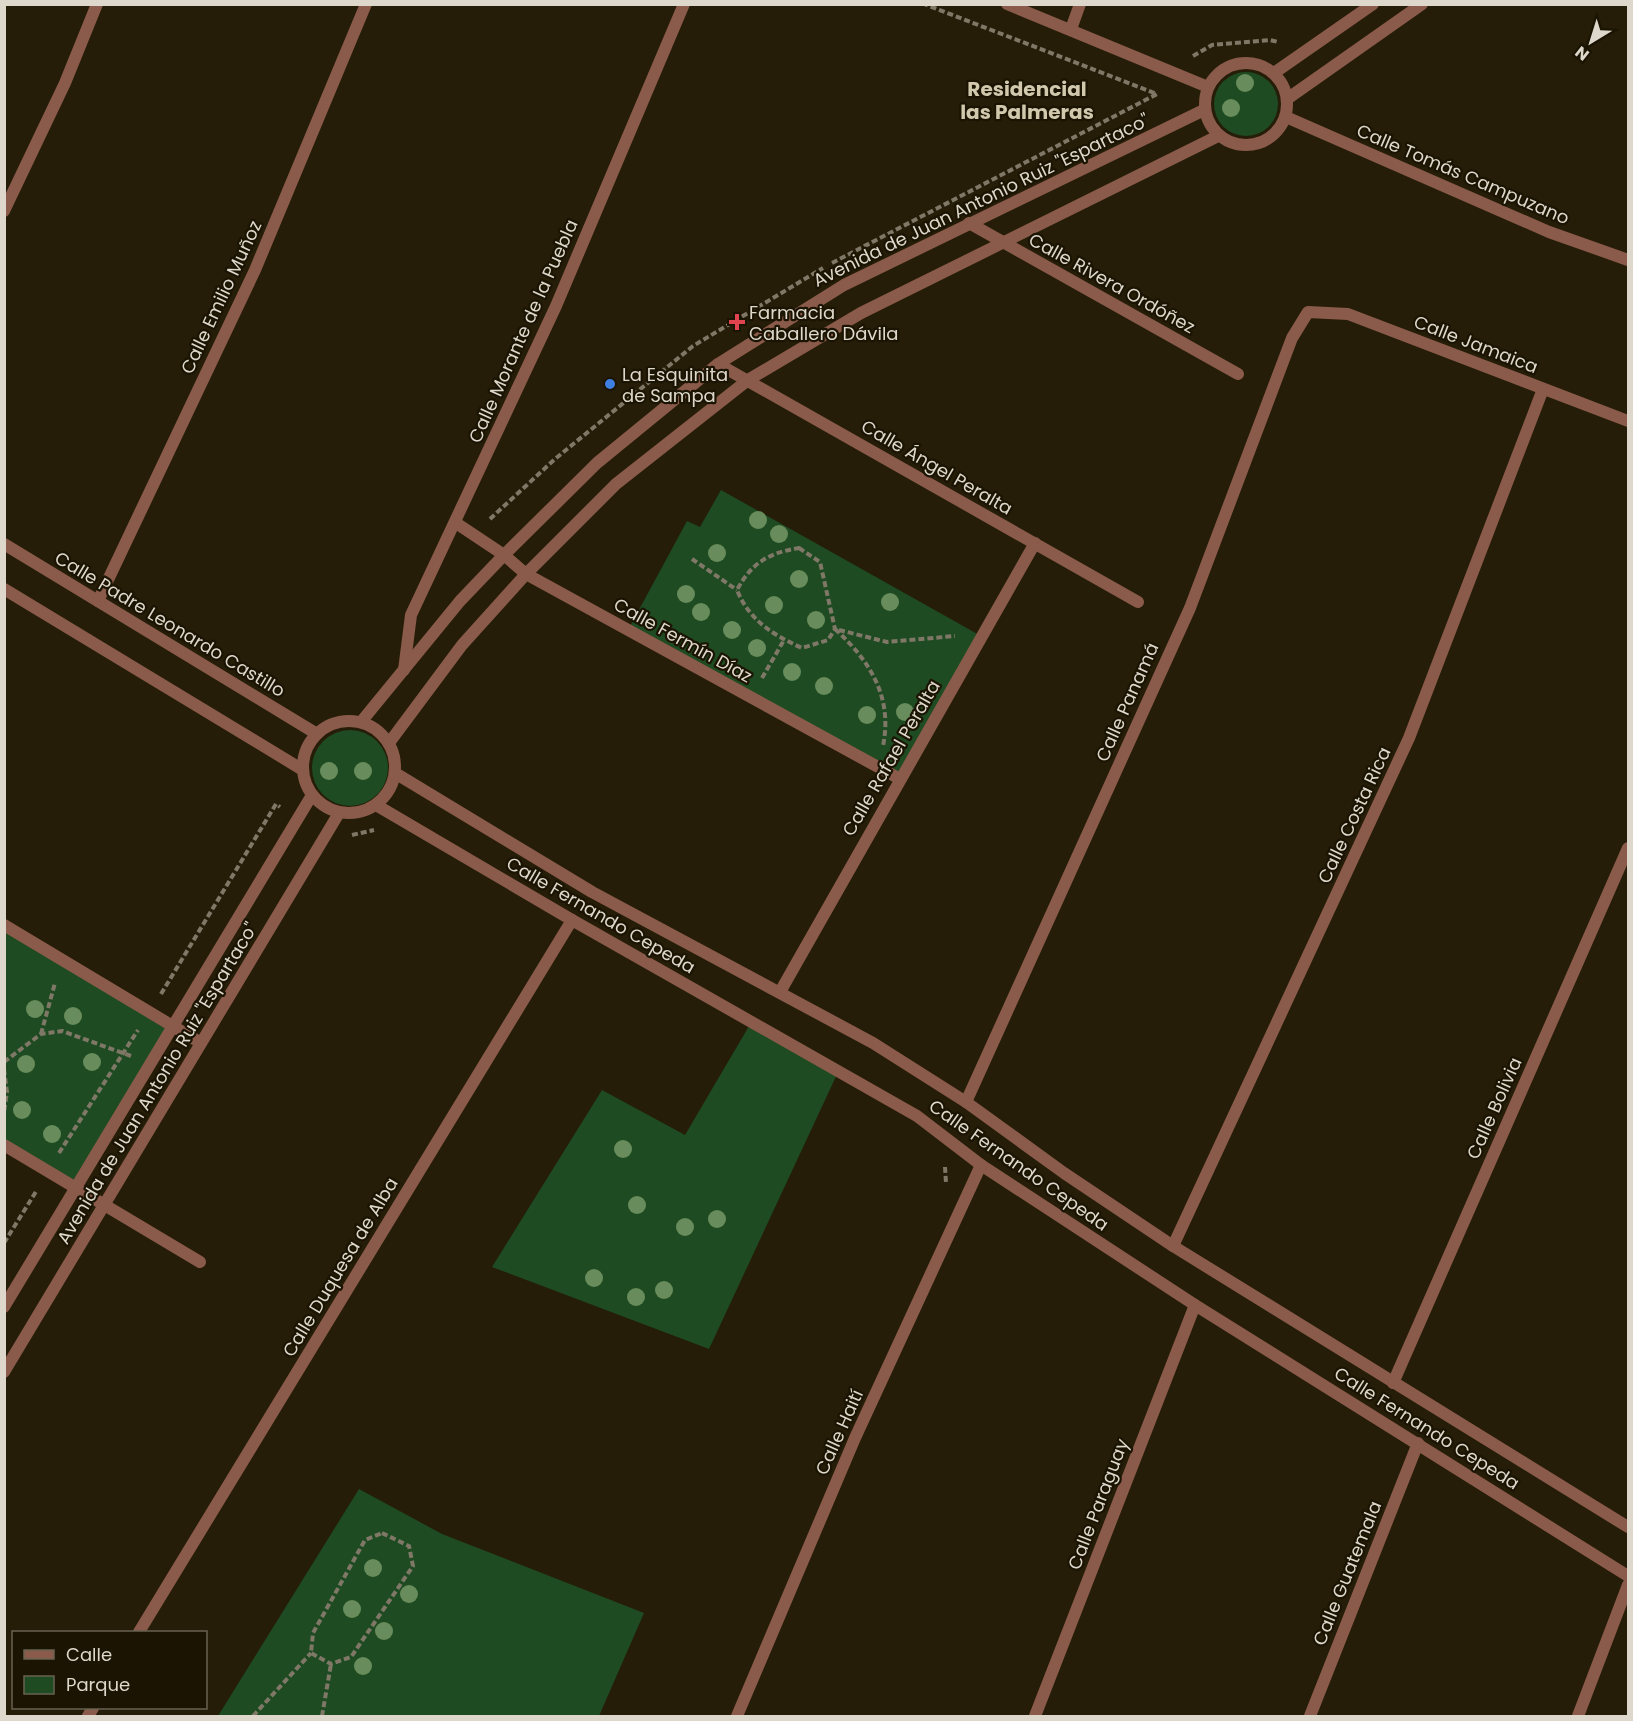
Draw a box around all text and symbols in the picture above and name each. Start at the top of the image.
north arrow [1561,12,1621,72]
text: N [1570,41,1594,66]
district label: Residencial las Palmeras [960,75,1094,126]
street label: Avenida de Juan Antonio Ruiz "Espartaco" [809,107,1153,293]
street label: Calle Tomás Campuzano [1353,118,1573,230]
street label: Calle Morante de la Puebla [462,215,584,447]
street label: Calle Emilio Muñoz [174,216,268,378]
street label: Calle Rivera Ordóñez [1024,227,1200,339]
place label: Farmacia Caballero Dávila [749,300,898,346]
street label: Calle Jamaica [1410,309,1542,379]
marker: Farmacia Caballero Dávila [730,315,744,329]
place label: La Esquinita de Sampa [622,362,728,408]
marker: La Esquinita de Sampa [603,377,617,391]
street label: Calle Ángel Peralta [857,413,1017,521]
street label: Calle Padre Leonardo Castillo [50,545,290,703]
street label: Calle Fermín Díaz [609,592,757,688]
street label: Calle Panamá [1090,639,1164,765]
street label: Calle Rafael Peralta [836,675,946,841]
street label: Calle Costa Rica [1311,743,1397,887]
street label: Calle Fernando Cepeda [502,851,700,979]
street label: Avenida de Juan Antonio Ruiz "Espartaco" [51,917,263,1249]
street label: Calle Bolivia [1460,1053,1528,1163]
street label: Calle Fernando Cepeda [924,1093,1114,1237]
street label: Calle Duquesa de Alba [276,1173,404,1361]
street label: Calle Fernando Cepeda [1330,1361,1524,1495]
street label: Calle Haití [809,1385,869,1479]
street label: Calle Paraguay [1062,1435,1134,1573]
street label: Calle Guatemala [1307,1497,1387,1649]
legend [12,1631,207,1709]
text: Calle [66,1642,112,1667]
text: Parque [66,1672,130,1697]

